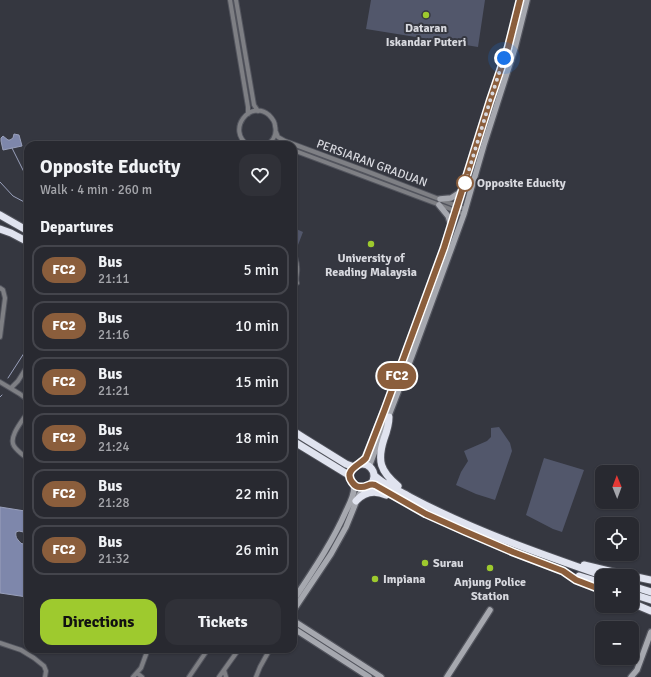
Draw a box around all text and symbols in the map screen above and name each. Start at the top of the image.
marker: Dataran Iskandar Puteri [421,10,431,20]
place label: Dataran Iskandar Puteri [386,21,466,50]
your location [494,48,514,68]
street label: PERSIARAN GRADUAN [314,136,429,191]
button: heart [239,154,281,196]
text: Opposite Educity [40,155,181,179]
marker: Opposite Educity [456,174,474,192]
place label: Opposite Educity [477,176,566,191]
text: Walk · 4 min · 260 m [40,182,152,198]
text: Departures [40,218,113,236]
marker: University of Reading Malaysia [366,239,376,249]
place label: University of Reading Malaysia [325,251,417,280]
text: Bus [98,253,122,271]
text: FC2 [52,261,76,278]
text: 5 min [243,261,279,279]
text: 21:11 [98,271,130,287]
text: Bus [98,309,122,327]
text: FC2 [52,317,76,334]
text: 10 min [235,317,279,335]
text: 21:16 [98,327,130,343]
line badge: FC2 [374,363,420,389]
text: Bus [98,365,122,383]
text: FC2 [385,367,409,384]
text: FC2 [52,373,76,390]
text: 15 min [235,373,279,391]
text: 21:21 [98,383,130,399]
text: Bus [98,421,122,439]
text: FC2 [52,429,76,446]
text: 18 min [235,429,279,447]
text: 21:24 [98,439,130,455]
north arrow [595,465,639,509]
map controls [595,465,639,665]
text: Bus [98,477,122,495]
text: FC2 [52,485,76,502]
text: 22 min [235,485,279,503]
text: 21:28 [98,495,130,511]
button: locate [595,517,639,561]
text: Bus [98,533,122,551]
text: FC2 [52,541,76,558]
text: 26 min [235,541,279,559]
text: 21:32 [98,551,130,567]
place label: Surau [433,556,464,571]
marker: Surau [420,558,430,568]
marker: Anjung Police Station [485,563,495,573]
button: + [595,569,639,613]
place label: Impiana [383,572,425,587]
marker: Impiana [370,574,380,584]
place label: Anjung Police Station [454,575,526,604]
button: Directions [40,599,157,645]
button: Tickets [165,599,281,645]
button: − [595,621,639,665]

